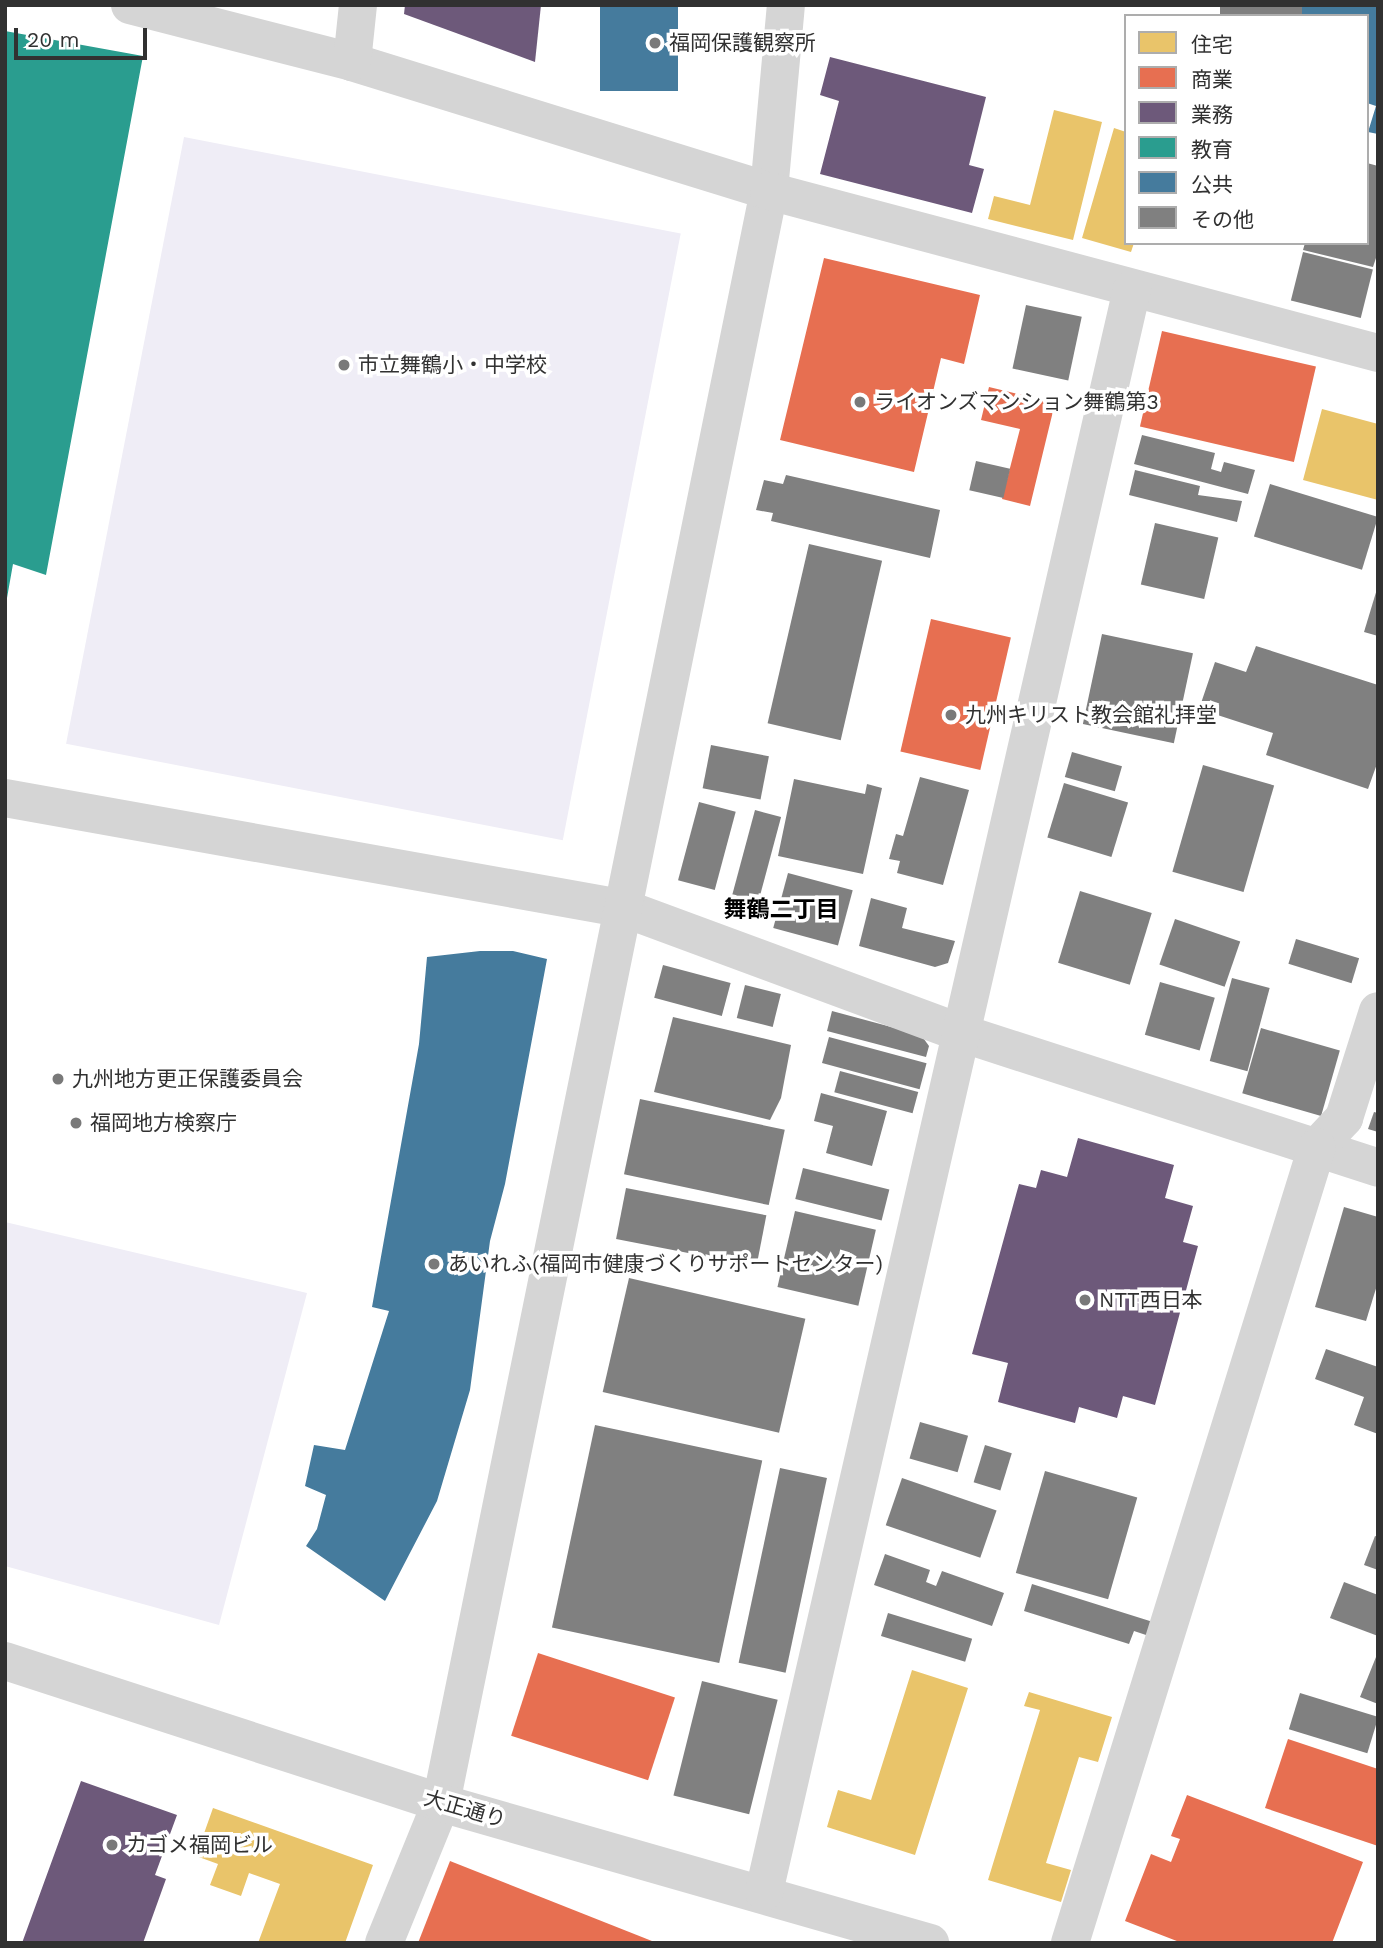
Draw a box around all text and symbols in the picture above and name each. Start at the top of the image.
scale bar [18,14,150,58]
legend [1124,14,1369,245]
text: 20 m [27,27,79,52]
place label: 福岡保護観察所 [669,30,816,56]
text: 住宅 [1191,32,1233,57]
marker: 福岡保護観察所 [647,35,663,51]
text: 商業 [1191,67,1233,92]
text: 業務 [1191,102,1233,127]
text: 教育 [1191,137,1233,162]
text: 公共 [1191,172,1233,197]
text: その他 [1191,207,1254,232]
place label: 市立舞鶴小・中学校 [358,352,547,378]
marker: 市立舞鶴小・中学校 [336,357,352,373]
place label: ライオンズマンション舞鶴第3 [874,389,1159,415]
marker: ライオンズマンション舞鶴第3 [852,394,868,410]
place label: 九州キリスト教会館礼拝堂 [965,702,1217,728]
marker: 九州キリスト教会館礼拝堂 [943,707,959,723]
district label: 舞鶴二丁目 [724,896,838,924]
place label: 九州地方更正保護委員会 [72,1066,303,1092]
marker: 九州地方更正保護委員会 [50,1071,66,1087]
place label: 福岡地方検察庁 [90,1110,237,1136]
marker: 福岡地方検察庁 [68,1115,84,1131]
place label: あいれふ(福岡市健康づくりサポートセンター) [448,1251,883,1277]
marker: あいれふ(福岡市健康づくりサポートセンター) [426,1256,442,1272]
place label: NTT西日本 [1099,1287,1203,1313]
marker: NTT西日本 [1077,1292,1093,1308]
street label: 大正通り [421,1785,509,1833]
place label: カゴメ福岡ビル [126,1832,273,1858]
marker: カゴメ福岡ビル [104,1837,120,1853]

